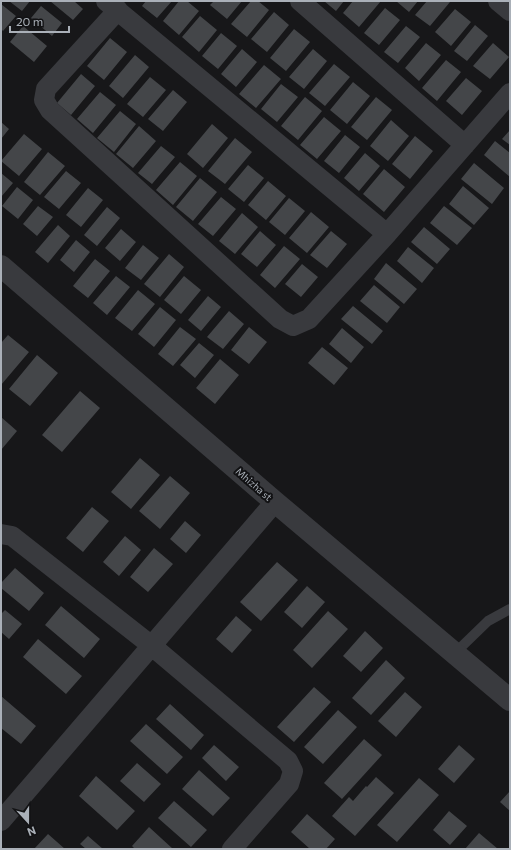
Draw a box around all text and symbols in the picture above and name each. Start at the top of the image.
scale bar [10,8,69,34]
text: 20 m [16,14,43,28]
street label: Mhizha st [233,465,275,503]
north arrow [8,802,48,842]
text: N [26,824,38,839]

